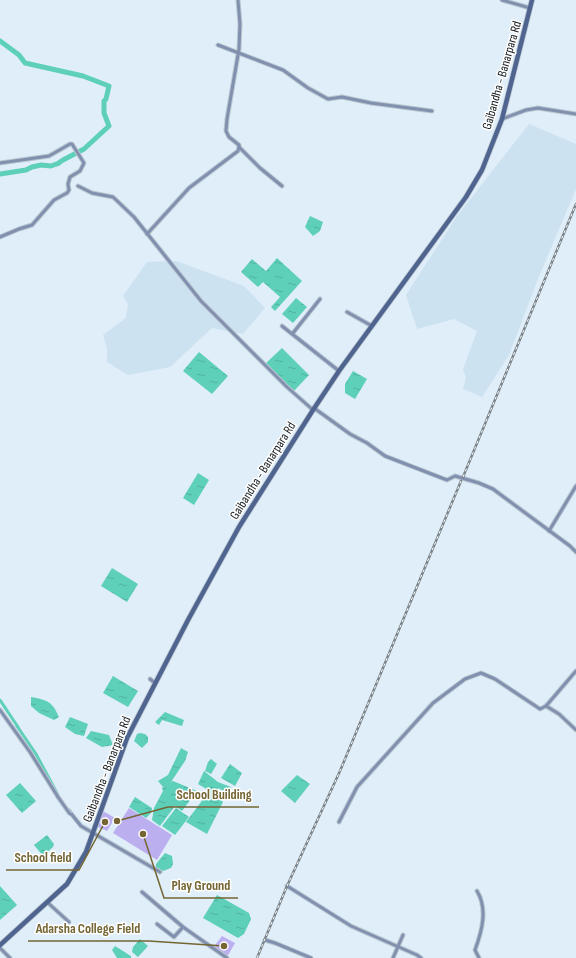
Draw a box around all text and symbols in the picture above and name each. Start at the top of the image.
street label: Gaibandha - Banarpara Rd [479,19,525,131]
street label: Gaibandha - Banarpara Rd [226,419,299,522]
street label: Gaibandha - Banarpara Rd [79,714,134,825]
callout: School Building [168,781,259,807]
text: School Building [176,786,252,803]
callout: School field [6,844,79,870]
text: School field [14,849,72,866]
callout: Play Ground [164,872,238,898]
text: Play Ground [172,877,230,894]
callout: Adarsha College Field [28,915,149,941]
text: Adarsha College Field [35,920,140,937]

